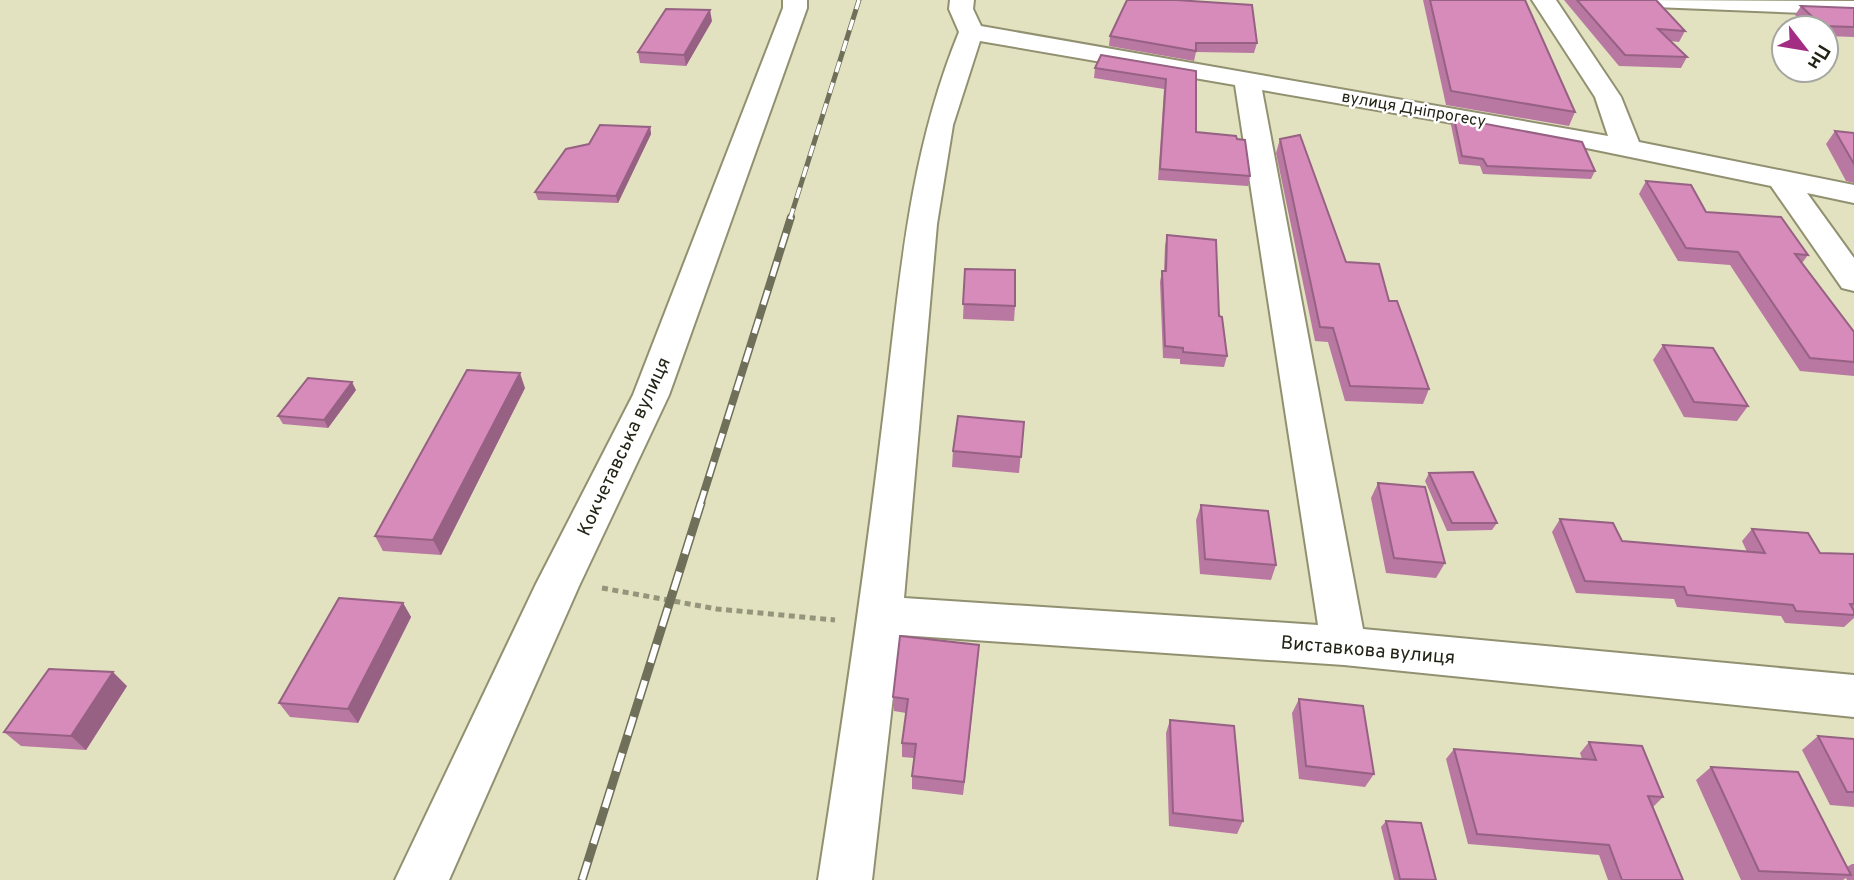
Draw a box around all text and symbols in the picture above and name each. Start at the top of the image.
north arrow [1770,14,1840,84]
text: Пн [1801,40,1835,74]
street label: вулиця Дніпрогесу [1340,87,1487,132]
street label: Кокчетавська вулиця [573,354,677,540]
street label: Виставкова вулиця [1280,631,1456,671]

